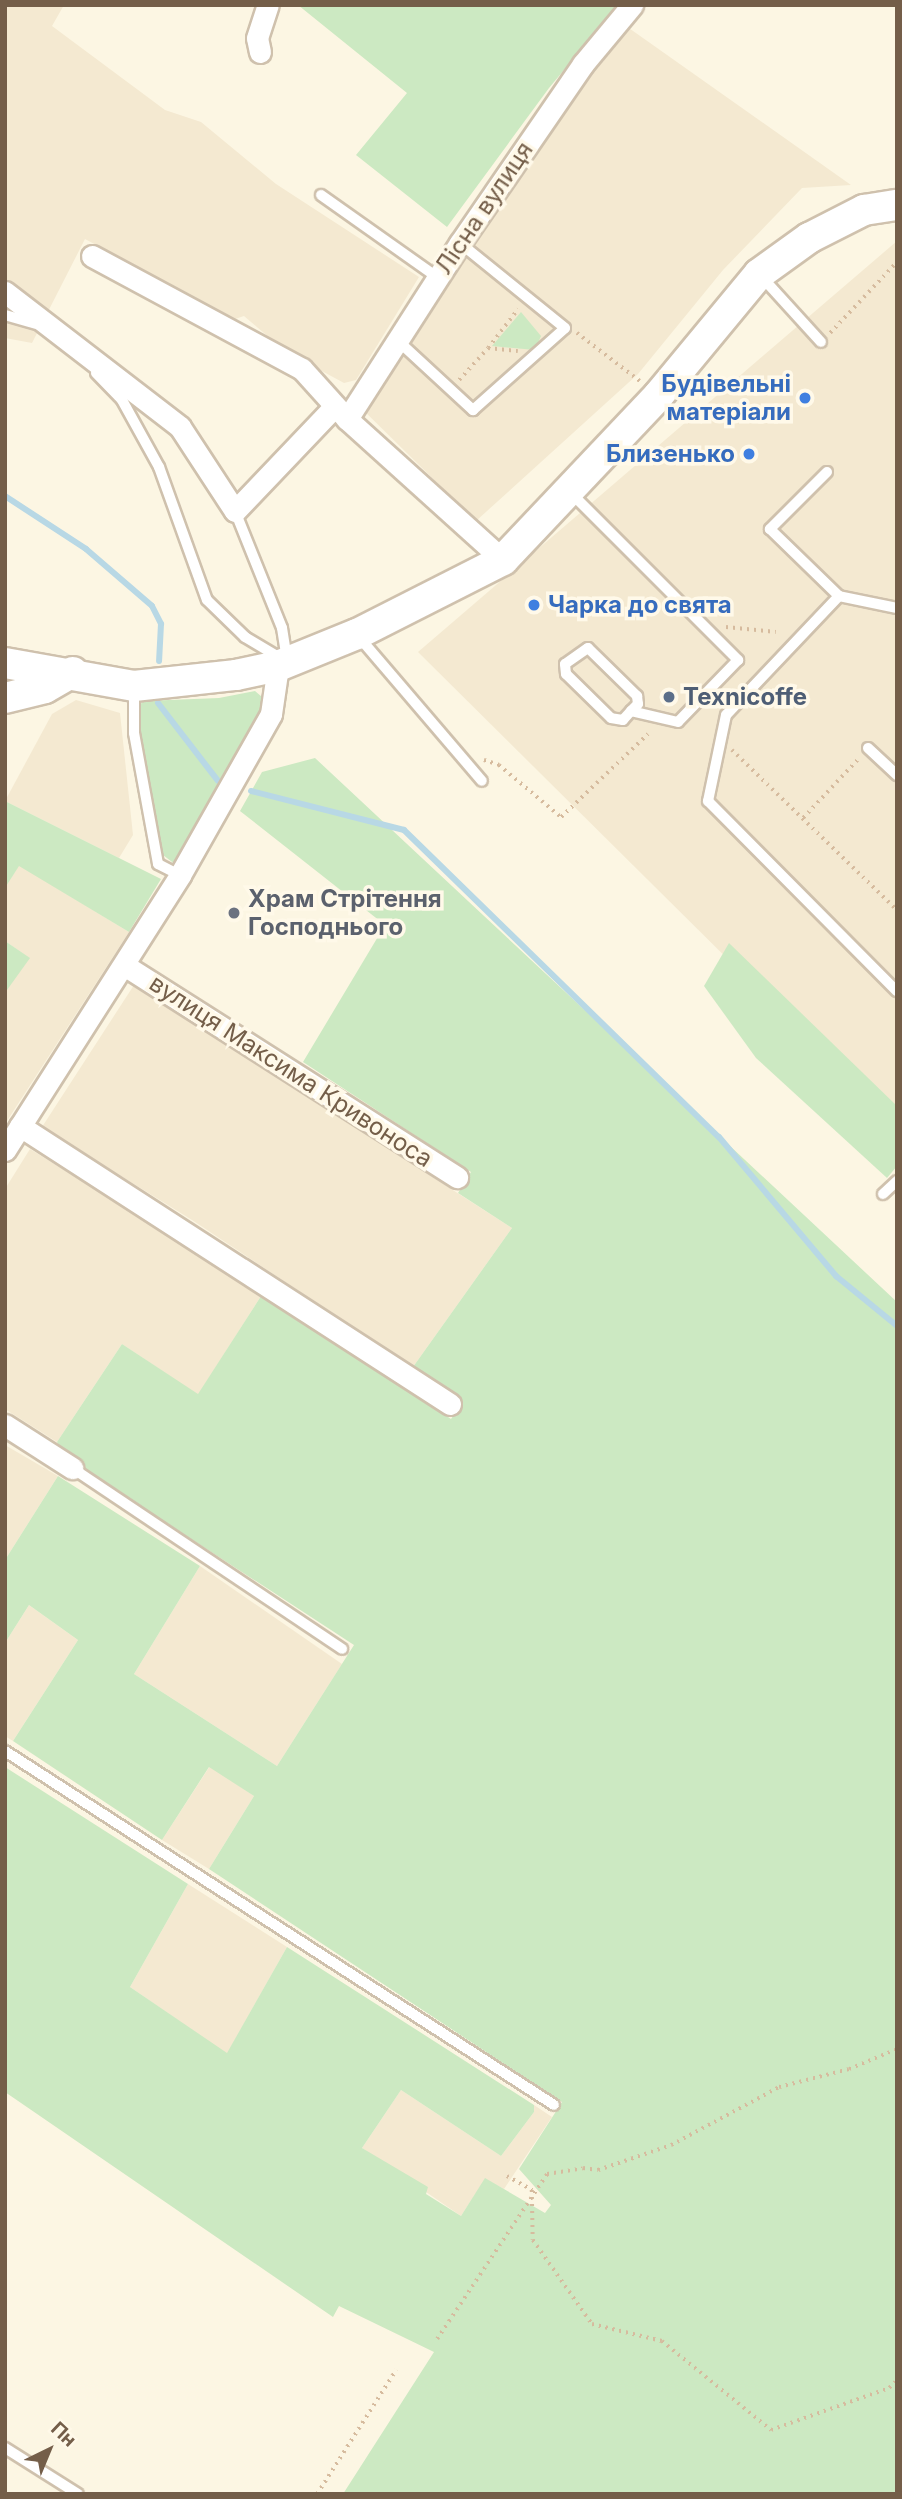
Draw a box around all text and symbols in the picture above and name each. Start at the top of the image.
street label: Лісна вулиця [429,136,539,280]
place label: Будівельні матеріали [661,370,791,426]
marker: Будівельні матеріали [797,390,813,406]
place label: Близенько [606,440,735,468]
marker: Близенько [741,446,757,462]
place label: Чарка до свята [548,591,732,619]
marker: Чарка до свята [526,597,542,613]
place label: Texnicoffe [683,683,807,711]
marker: Texnicoffe [661,689,677,705]
place label: Храм Стрітення Господнього [248,885,442,941]
marker: Храм Стрітення Господнього [226,905,242,921]
street label: вулиця Максима Кривоноса [144,969,438,1173]
north arrow [14,2415,84,2485]
text: Пн [46,2417,81,2452]

